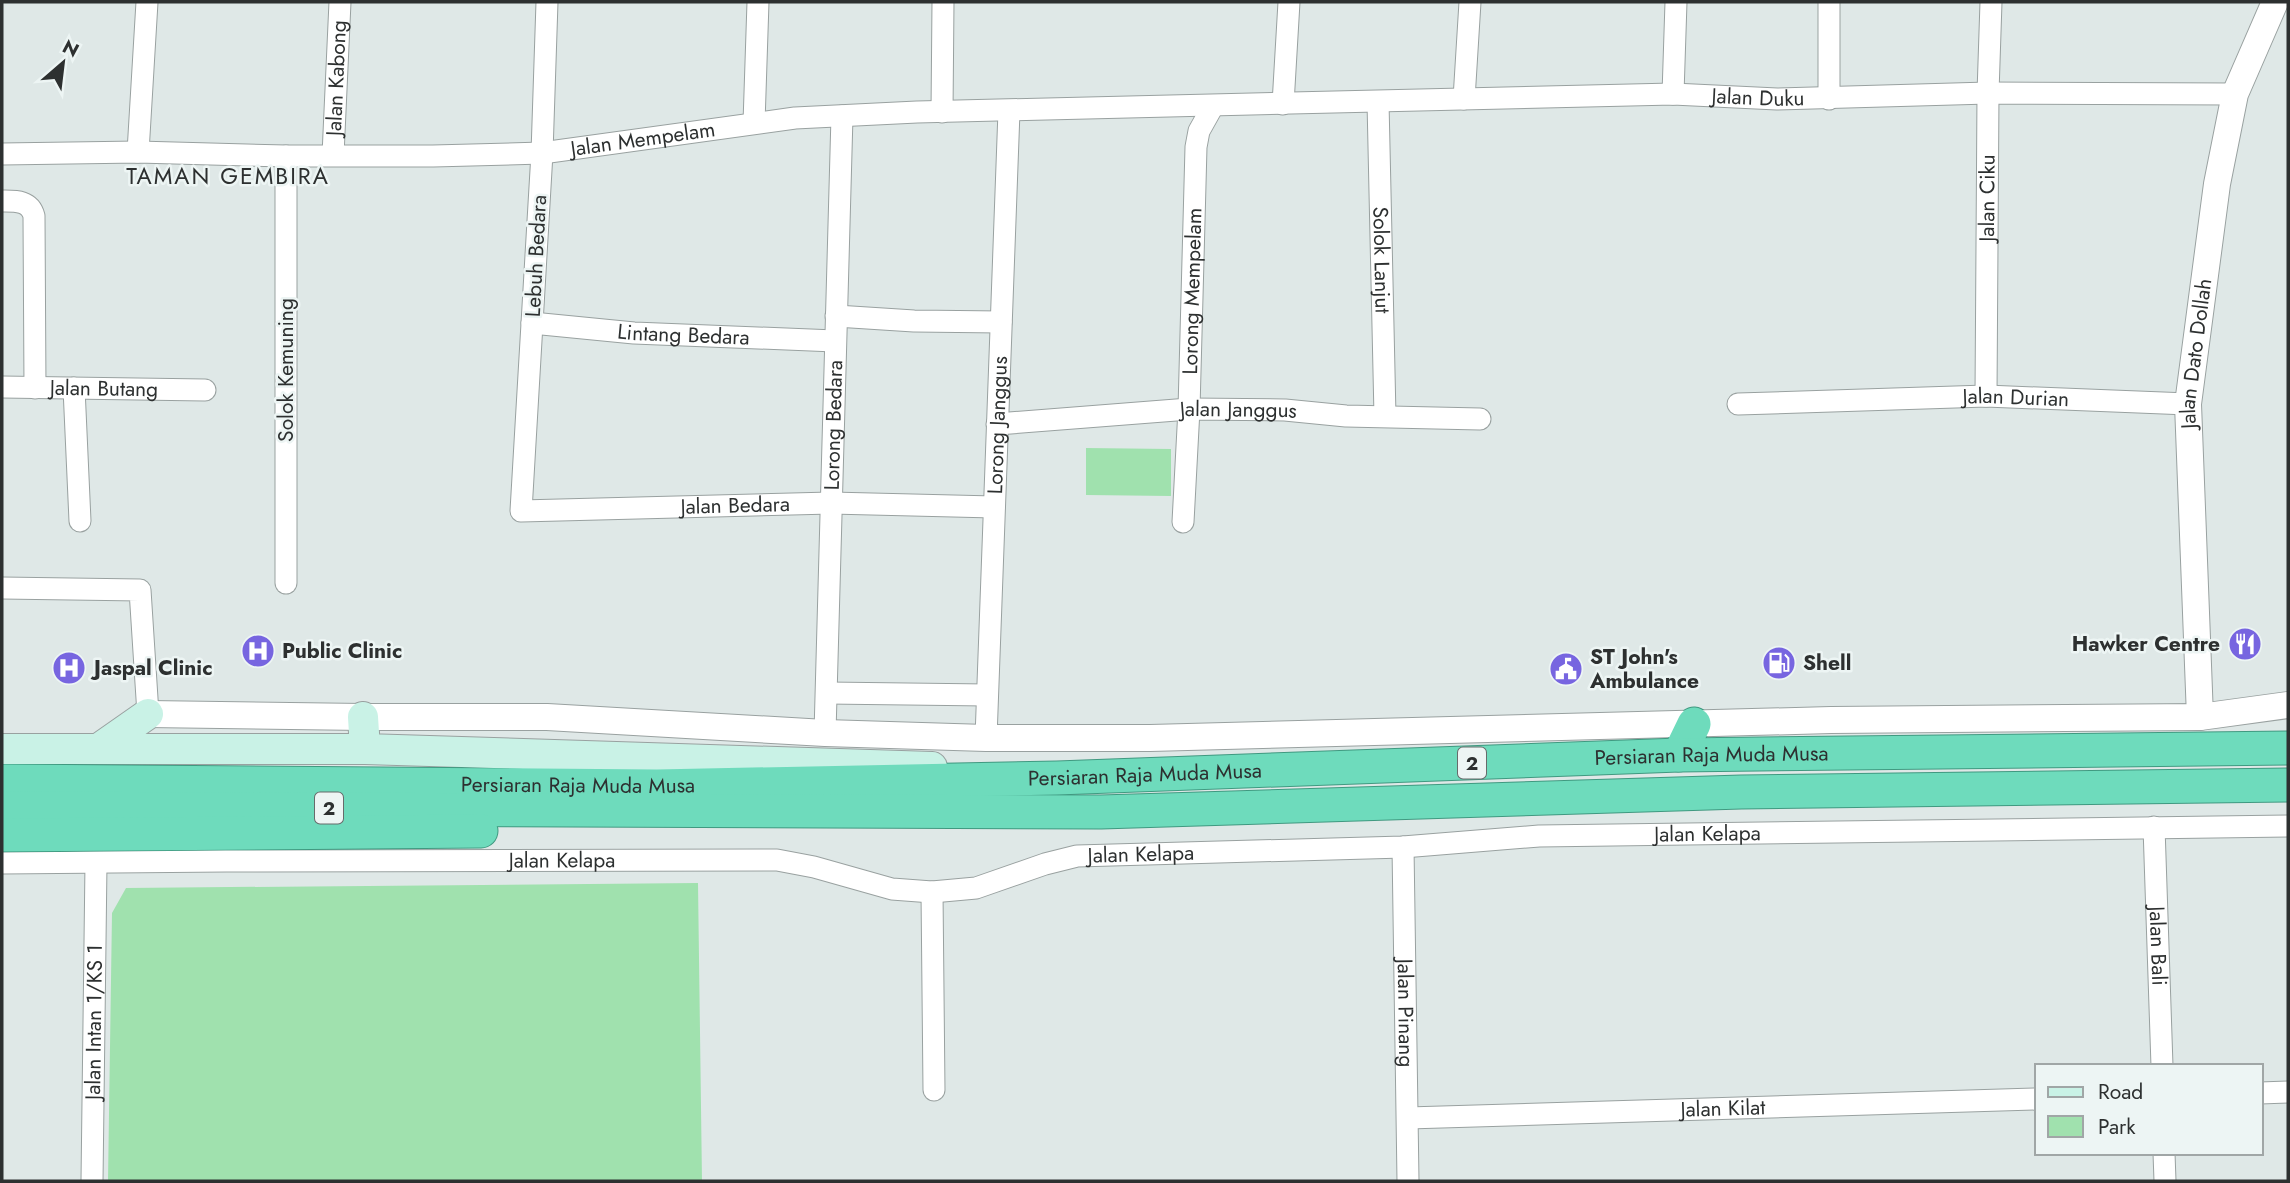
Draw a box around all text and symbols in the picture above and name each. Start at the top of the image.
street label: Jalan Kabong [319,20,354,140]
north arrow [28,28,98,98]
text: N [58,33,84,64]
street label: Jalan Duku [1708,81,1805,114]
street label: Jalan Mempelam [566,114,717,164]
street label: Jalan Ciku [1972,154,2003,245]
district label: TAMAN GEMBIRA [126,159,330,193]
street label: Lebuh Bedara [518,194,554,318]
street label: Solok Lanjut [1365,206,1398,314]
street label: Lorong Mempelam [1175,207,1209,375]
street label: Jalan Dato Dollah [2172,277,2219,432]
street label: Solok Kemuning [271,298,301,442]
street label: Lintang Bedara [616,316,750,353]
street label: Lorong Janggus [980,356,1015,495]
street label: Lorong Bedara [817,359,850,491]
street label: Jalan Butang [47,373,158,404]
street label: Jalan Durian [1959,381,2070,414]
street label: Jalan Janggus [1176,394,1298,426]
street label: Jalan Bedara [677,489,790,522]
restaurant icon: Hawker Centre [2226,625,2264,663]
place label: Hawker Centre [2072,629,2220,659]
hospital icon: Public Clinic [239,632,277,670]
place label: Public Clinic [282,636,402,666]
place label: ST John's Ambulance [1589,642,1699,696]
fuel station icon: Shell [1760,644,1798,682]
place label: Shell [1803,648,1851,678]
hospital icon: Jaspal Clinic [50,649,88,687]
public building icon: ST John's Ambulance [1547,650,1585,688]
place label: Jaspal Clinic [90,653,213,683]
street label: Persiaran Raja Muda Musa [1594,738,1829,773]
road number: 2 [1458,748,1486,778]
street label: Persiaran Raja Muda Musa [1027,755,1262,794]
street label: Persiaran Raja Muda Musa [461,770,695,801]
road number: 2 [315,792,343,824]
street label: Jalan Kelapa [1651,818,1761,850]
street label: Jalan Kelapa [1084,838,1195,871]
street label: Jalan Kelapa [506,845,615,875]
street label: Jalan Bali [2142,903,2174,986]
street label: Jalan Intan 1/KS 1 [78,944,110,1103]
street label: Jalan Pinang [1390,955,1421,1067]
legend [2035,1064,2262,1155]
text: Road [2098,1077,2143,1107]
street label: Jalan Kilat [1677,1092,1766,1125]
text: Park [2098,1112,2136,1142]

